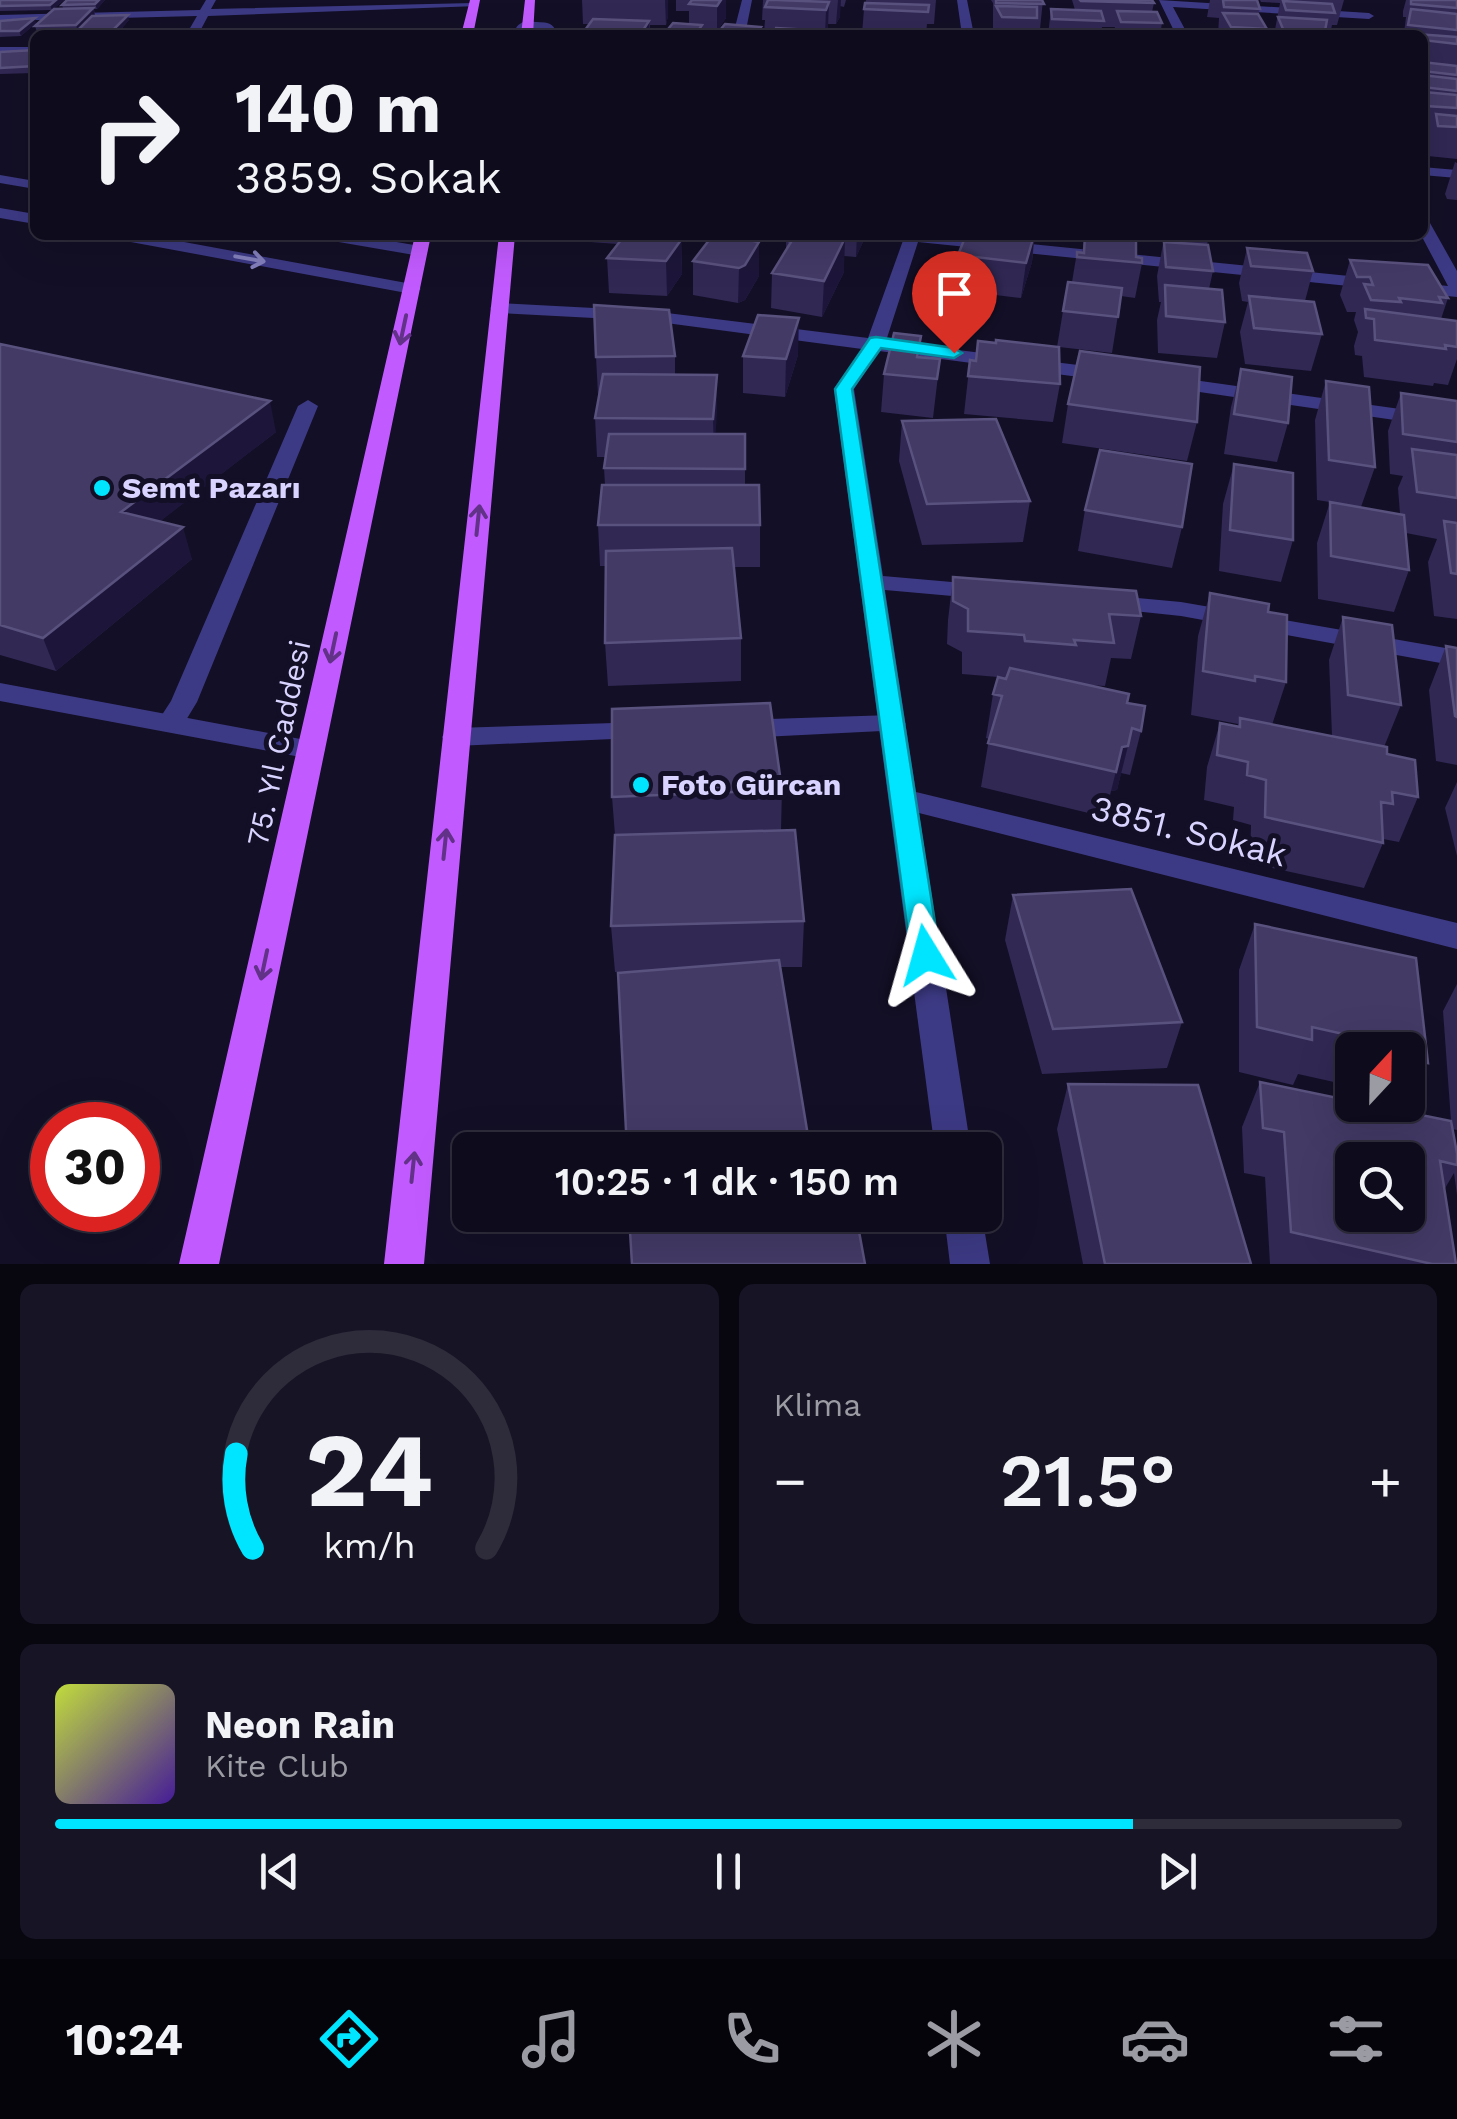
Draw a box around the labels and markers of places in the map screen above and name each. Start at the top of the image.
pin [912,251,997,354]
place label: Semt Pazarı [122,470,300,505]
marker: Semt Pazarı [91,477,113,499]
place label: Foto Gürcan [661,767,841,802]
marker: Foto Gürcan [630,774,652,796]

